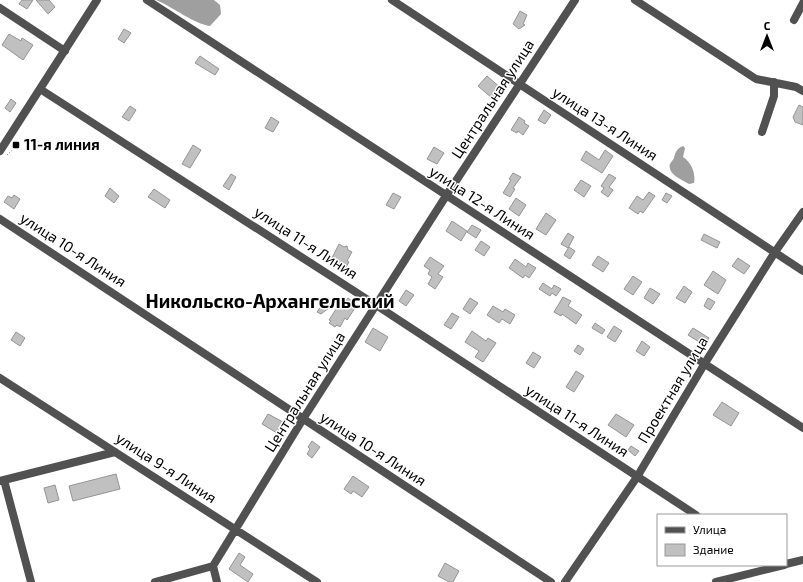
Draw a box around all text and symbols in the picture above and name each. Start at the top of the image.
north arrow [747,16,787,56]
text: С [764,19,771,32]
street label: Центральная улица [447,36,538,162]
street label: улица 13-я Линия [549,82,662,165]
place label: 11-я линия [24,135,100,153]
marker: 11-я линия [11,140,21,150]
street label: улица 12-я Линия [426,161,539,244]
street label: улица 11-я Линия [251,202,362,283]
street label: улица 10-я Линия [17,208,130,291]
district label: Никольско-Архангельский [145,289,395,312]
street label: Центральная улица [260,328,349,455]
street label: Проектная улица [633,333,712,447]
street label: улица 11-я Линия [522,380,633,461]
street label: улица 10-я Линия [317,407,430,490]
street label: улица 9-я Линия [112,428,220,507]
legend [657,514,787,566]
text: Улица [693,522,726,536]
text: Здание [693,542,734,556]

